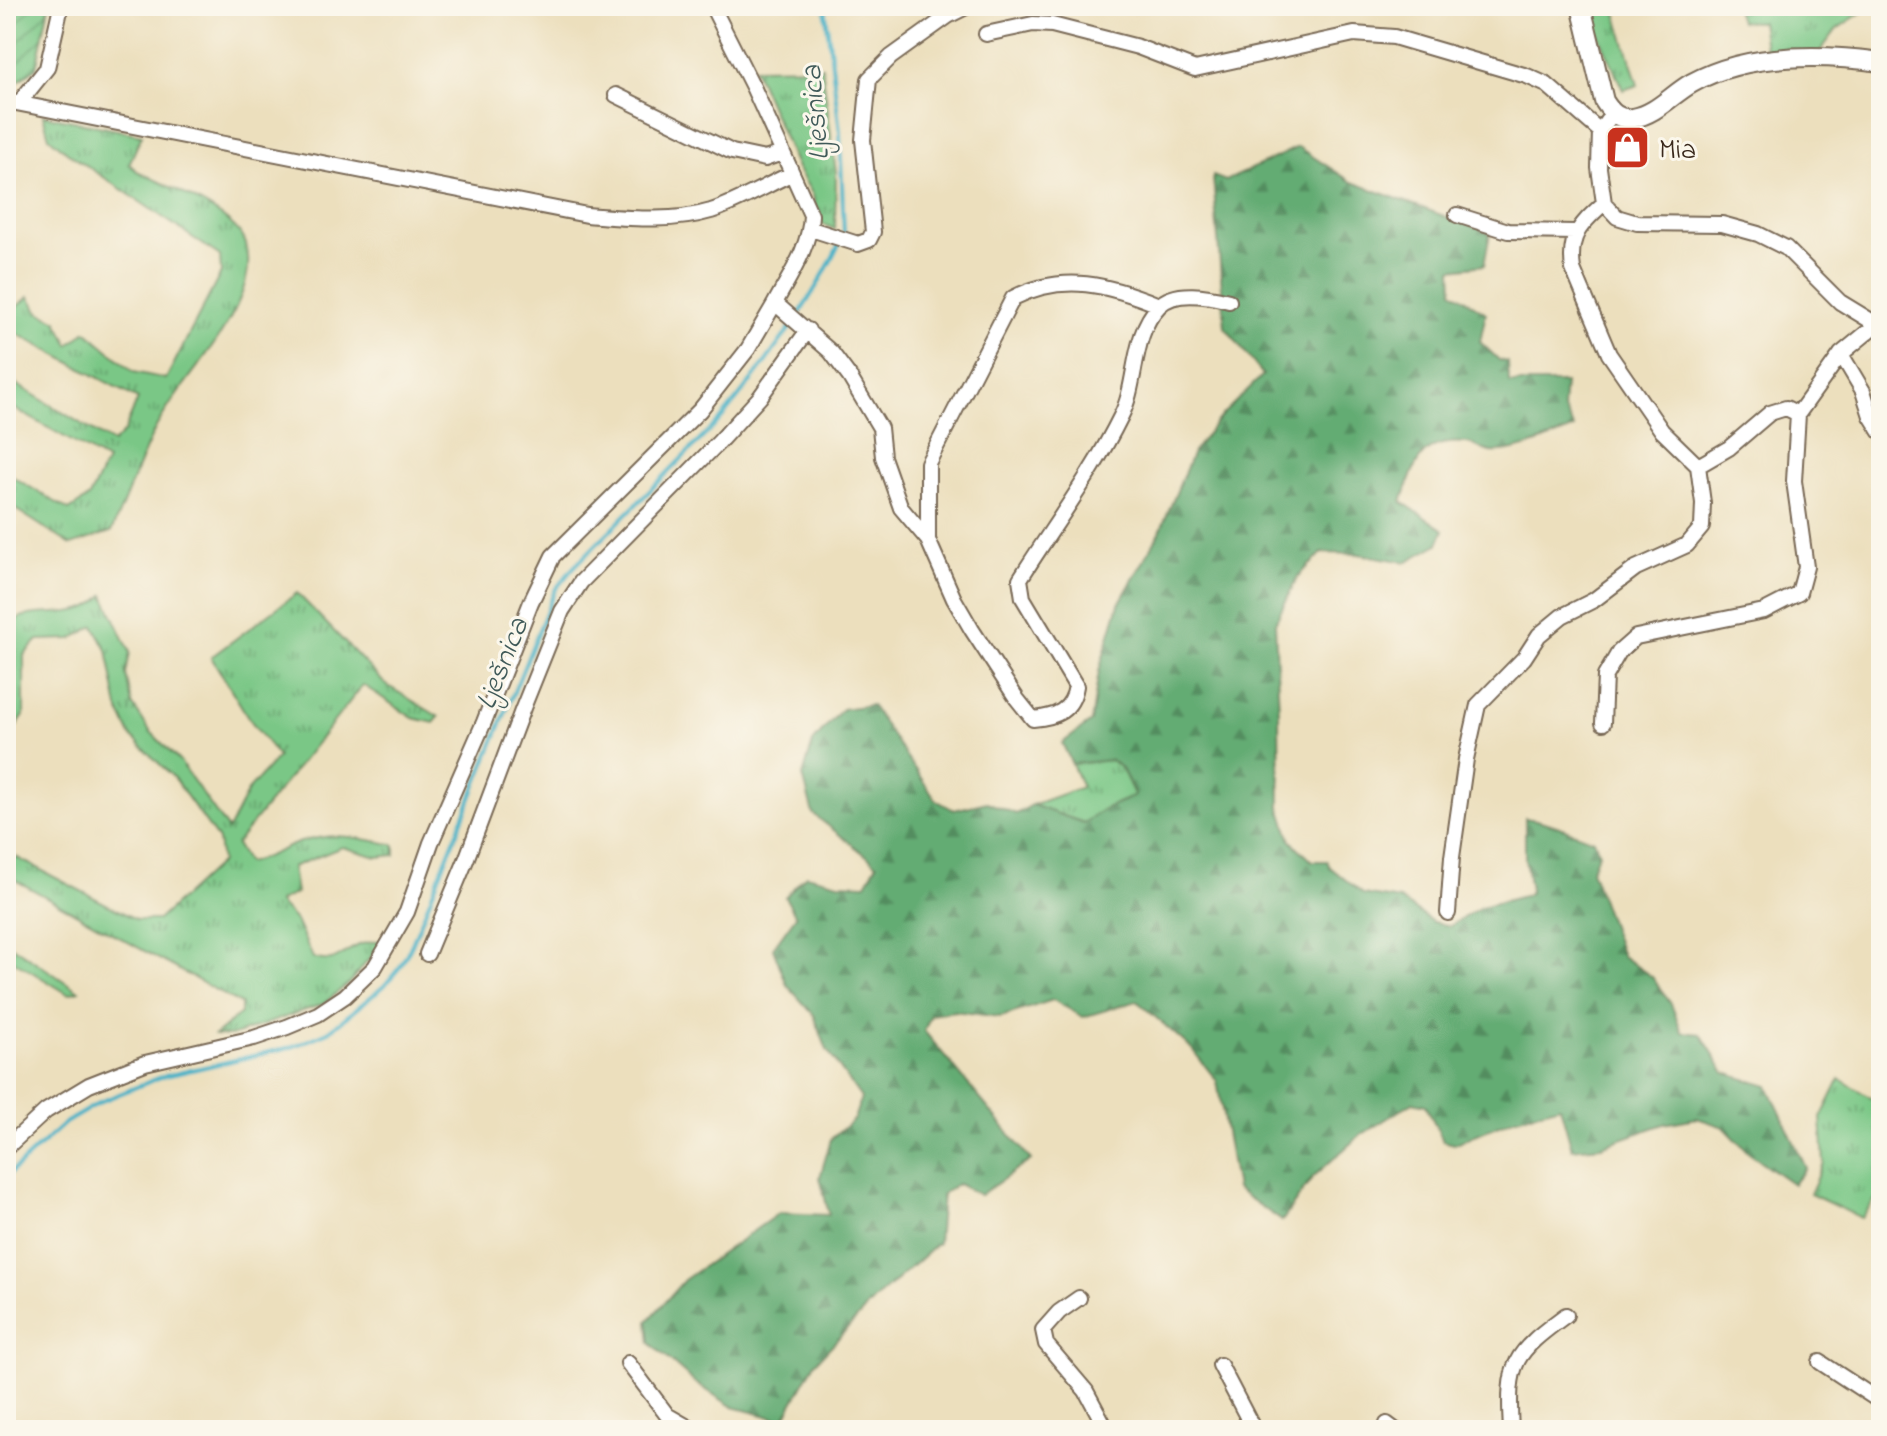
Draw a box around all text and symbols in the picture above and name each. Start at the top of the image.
water label: Lješnica [791,62,843,162]
shop icon: Mia [1604,124,1652,172]
place label: Mia [1659,131,1696,172]
water label: Lješnica [465,611,542,717]

